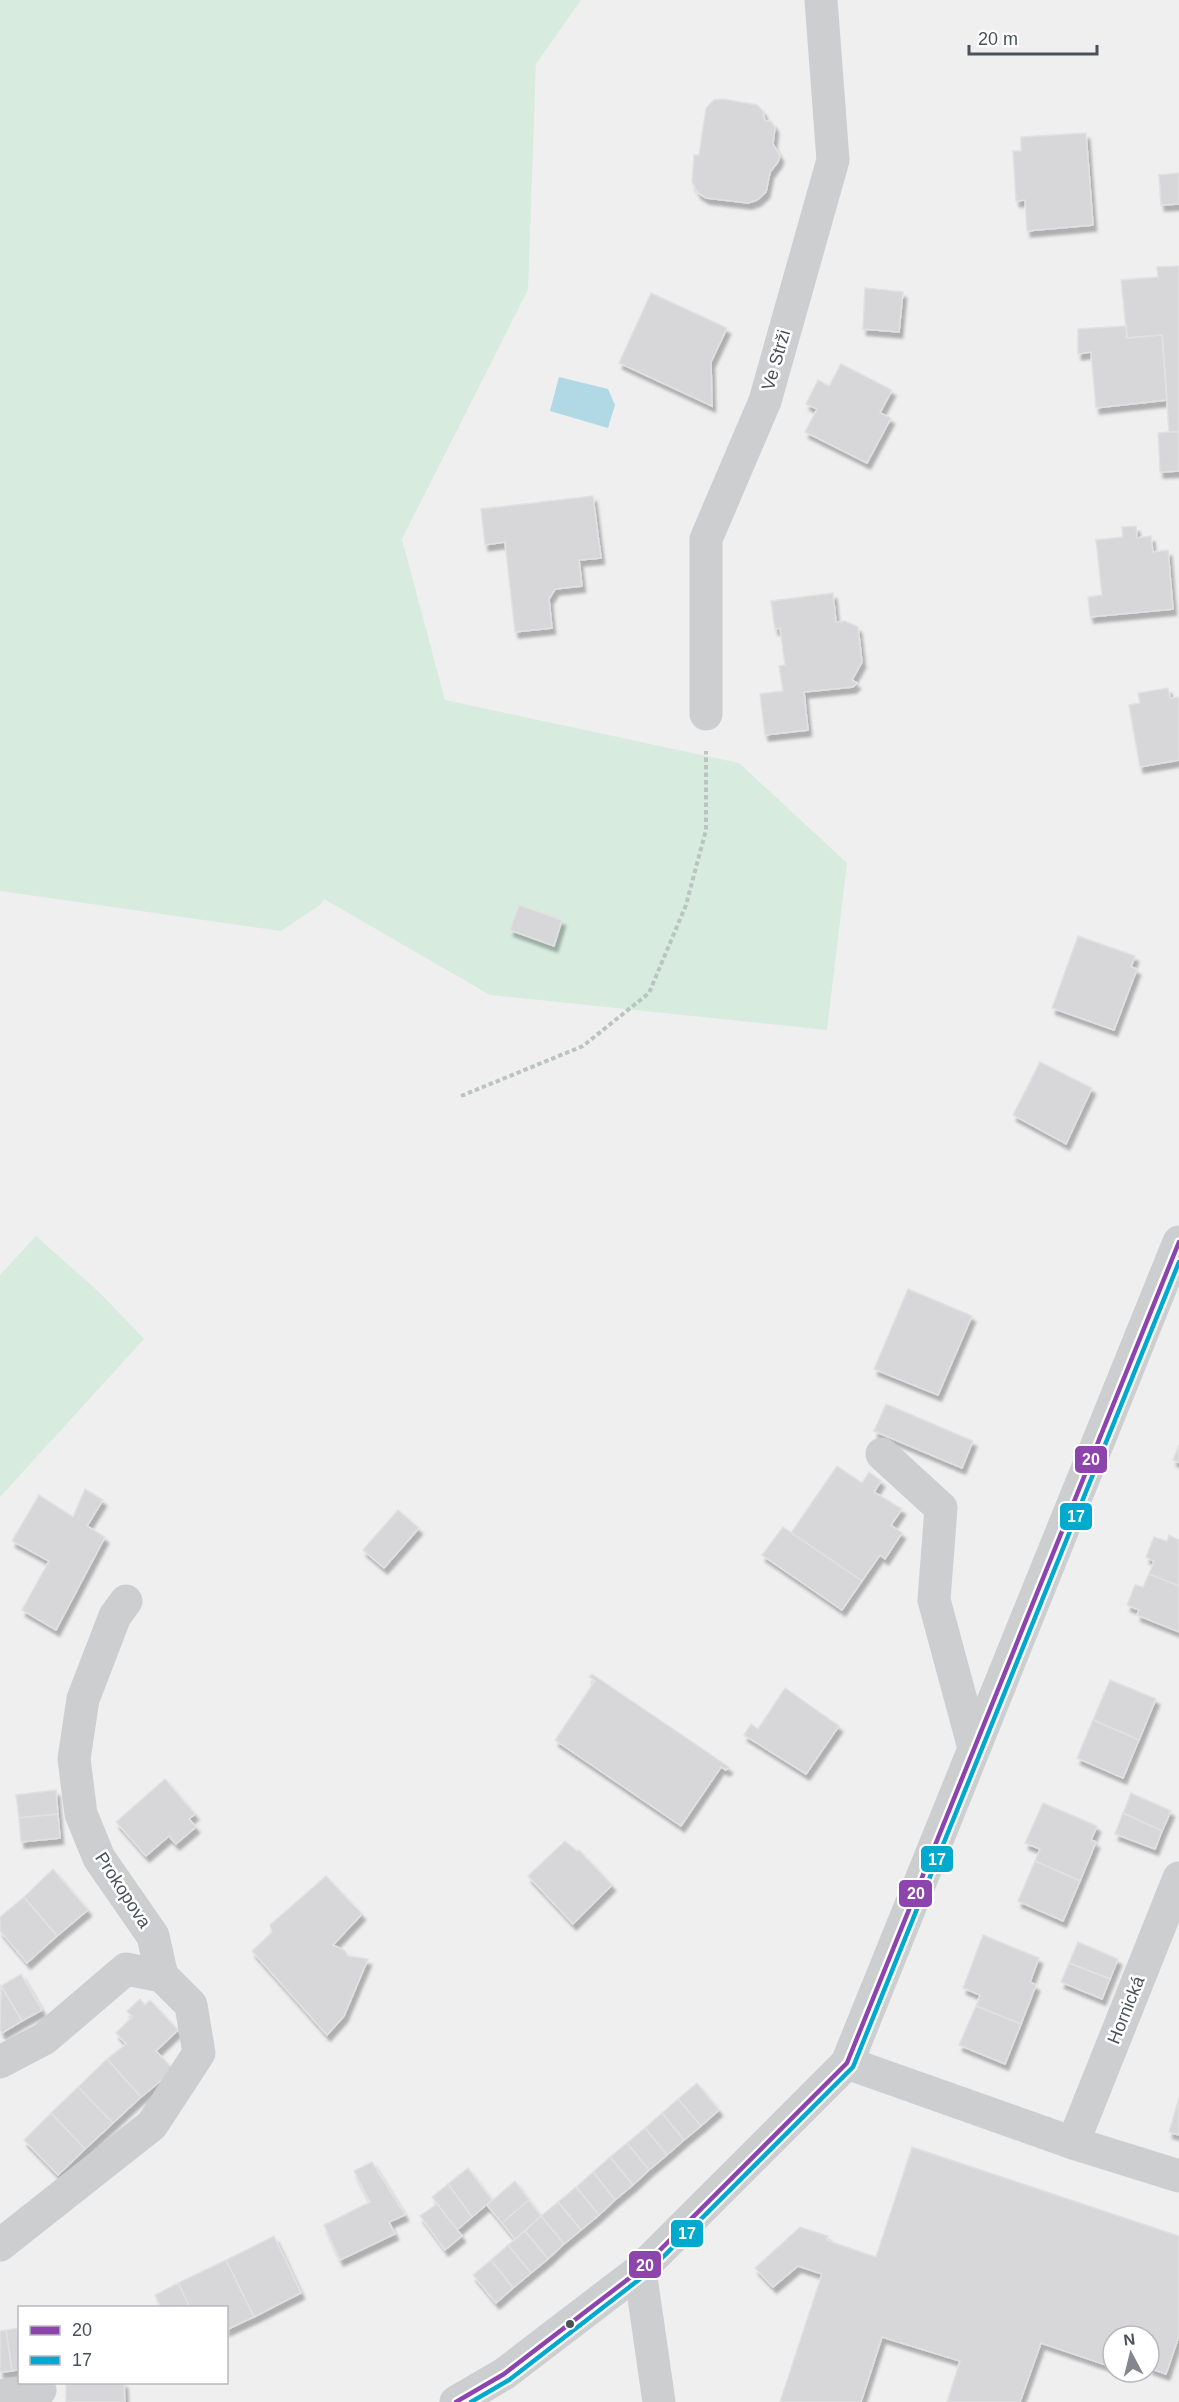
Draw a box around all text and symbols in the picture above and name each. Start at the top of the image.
scale bar [969,18,1096,56]
text: 20 m [978,29,1018,49]
street label: Ve Strži [758,327,794,393]
line badge: 20 [1074,1445,1108,1474]
text: 20 [1082,1451,1100,1468]
line badge: 17 [1059,1502,1093,1531]
text: 17 [1067,1508,1085,1525]
line badge: 17 [920,1845,954,1873]
street label: Prokopova [91,1848,155,1932]
text: 17 [928,1851,946,1868]
line badge: 20 [898,1879,933,1908]
text: 20 [907,1885,925,1902]
street label: Hornická [1103,1972,1149,2047]
line badge: 17 [670,2219,704,2248]
text: 17 [678,2225,696,2242]
line badge: 20 [628,2250,662,2279]
text: 20 [636,2257,654,2274]
legend [18,2306,228,2384]
unlabelled marker [564,2318,576,2330]
text: 20 [72,2320,92,2340]
north arrow [1101,2324,1161,2384]
text: N [1122,2330,1136,2349]
text: 17 [72,2350,92,2370]

